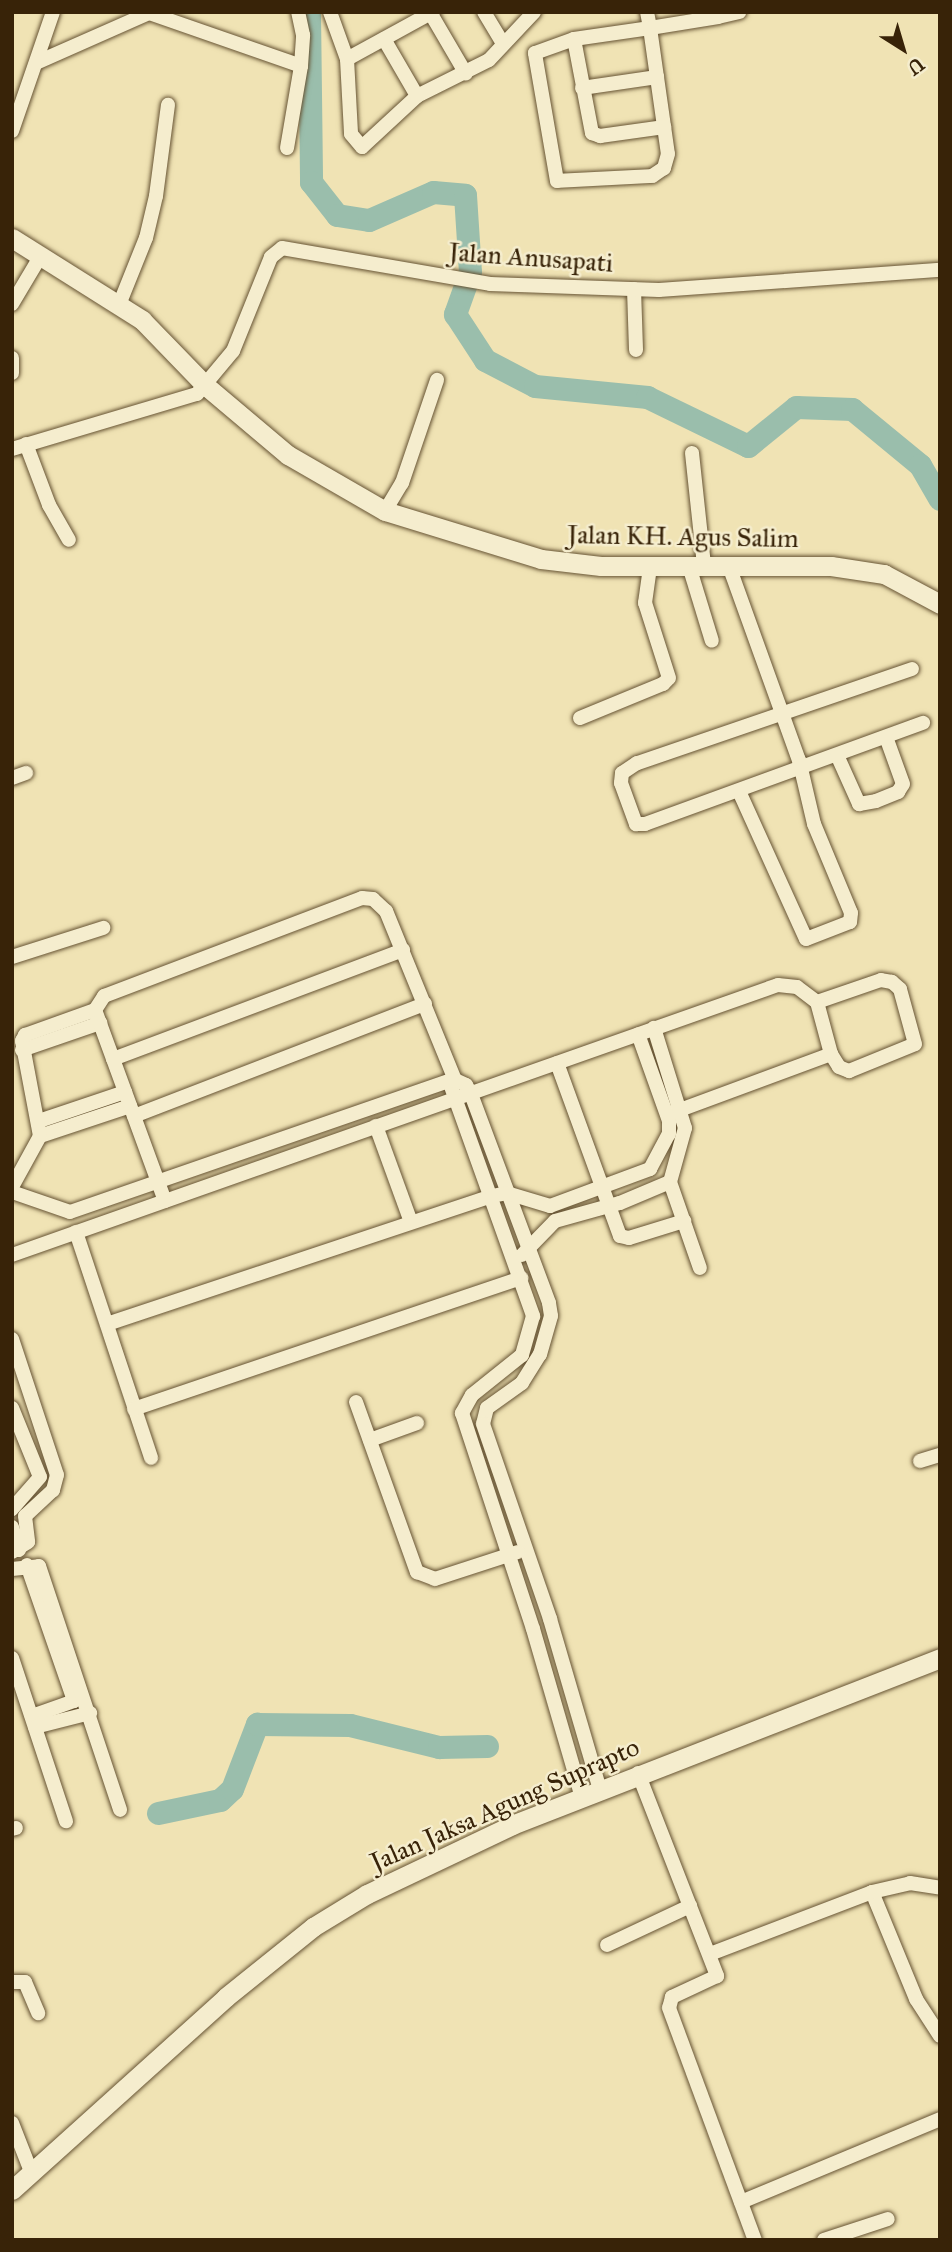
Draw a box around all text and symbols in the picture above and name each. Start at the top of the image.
north arrow [868,14,938,84]
text: U [903,52,929,80]
street label: Jalan Anusapati [448,237,614,279]
street label: Jalan KH. Agus Salim [567,519,799,555]
street label: Jalan Jaksa Agung Suprapto [366,1732,644,1878]

